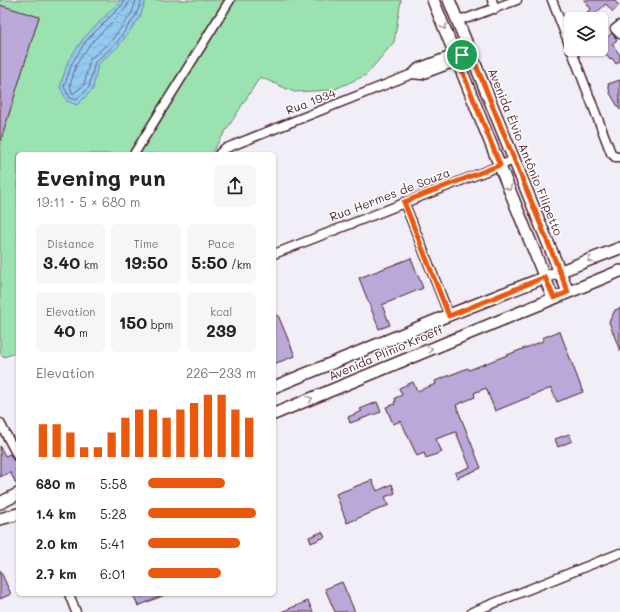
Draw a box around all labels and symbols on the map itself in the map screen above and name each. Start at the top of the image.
one-way arrow [439,23,447,30]
pin [445,38,479,72]
street label: Avenida Élvio Antônio Filipetto [485,66,567,238]
street label: Rua 1934 [283,84,338,118]
street label: Rua Hermes de Souza [327,164,452,224]
one-way arrow [504,184,512,192]
one-way arrow [587,256,594,264]
street label: Avenida Plínio Kroeff [326,321,446,383]
one-way arrow [426,346,433,354]
one-way arrow [306,396,313,404]

